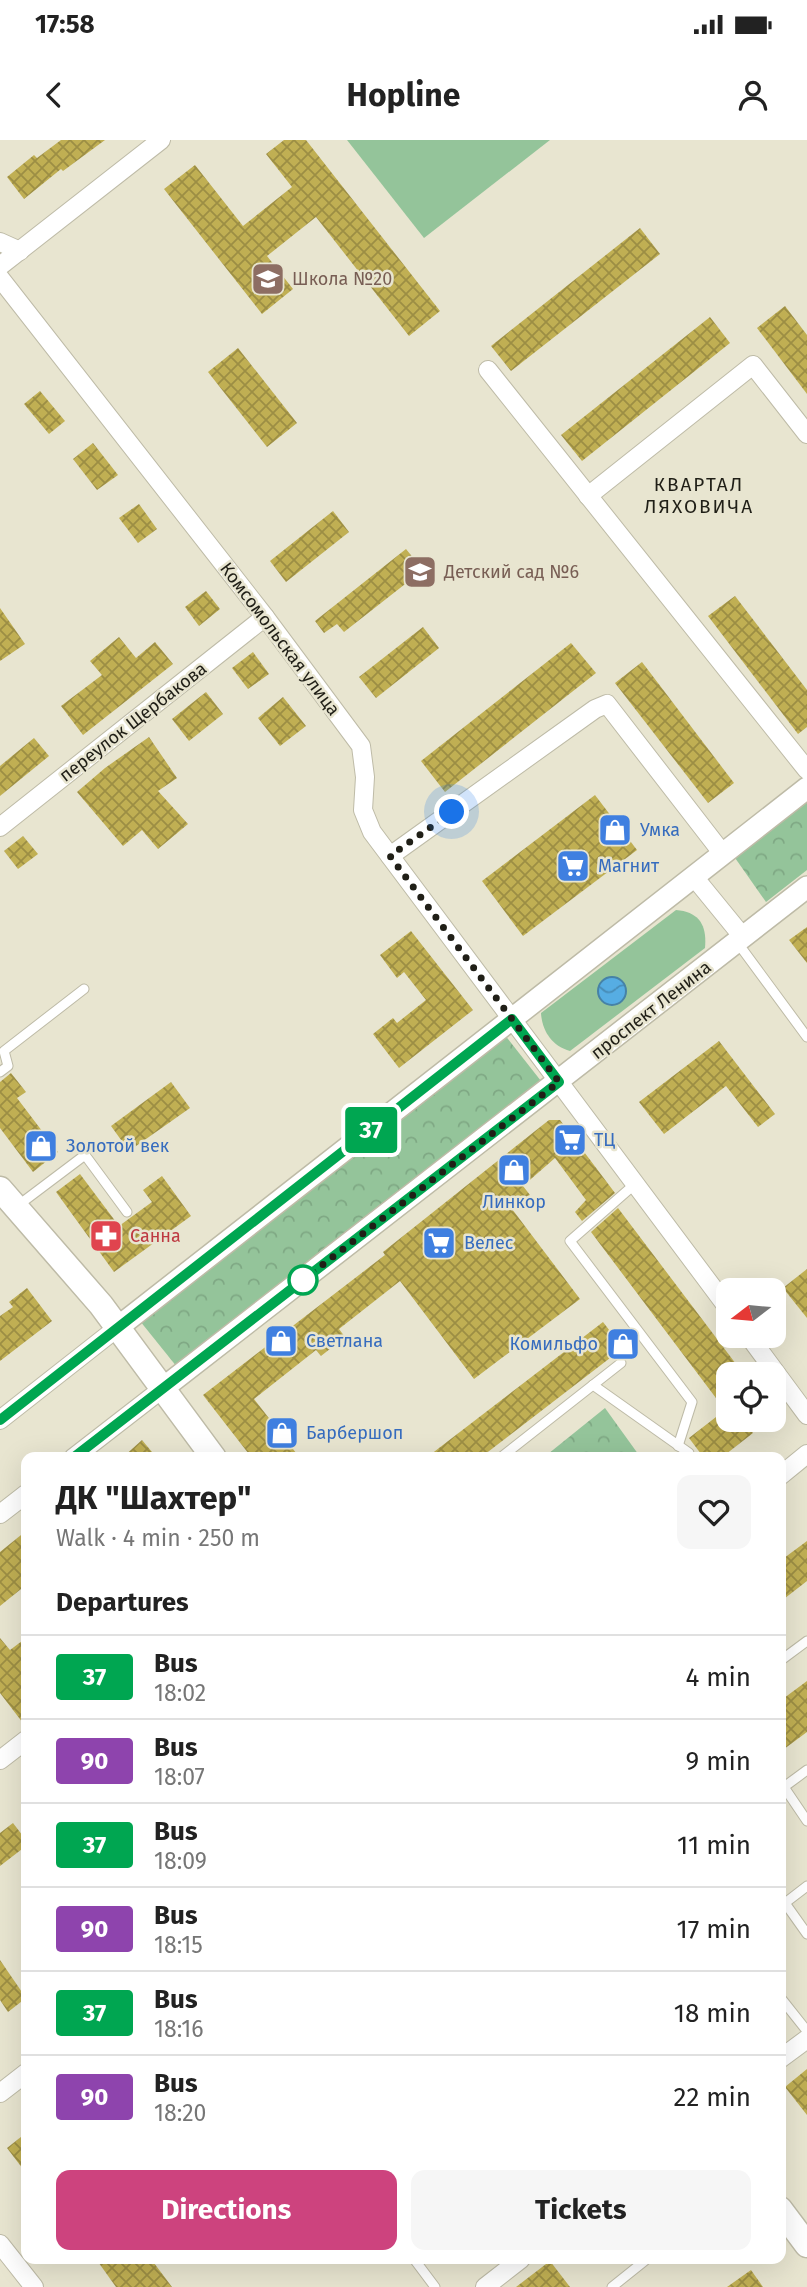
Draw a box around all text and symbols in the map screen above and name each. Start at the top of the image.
text: 17:58 [35,9,95,40]
icon: back [35,76,73,114]
text: Hopline [347,76,460,114]
icon: person [734,76,772,114]
school or university icon: Школа №20 [249,260,287,298]
place label: Школа №20 [292,268,392,290]
district label: КВАРТАЛ ЛЯХОВИЧА [644,473,754,518]
school or university icon: Детский сад №6 [401,553,439,591]
street label: Комсомольская улица [215,558,345,720]
place label: Детский сад №6 [443,561,579,583]
street label: переулок Щербакова [55,658,211,786]
your location [434,794,469,829]
shop icon: Умка [596,811,634,849]
place label: Умка [640,819,680,841]
supermarket icon: Магнит [554,847,592,885]
place label: Магнит [598,855,660,877]
street label: проспект Ленина [586,956,716,1064]
line badge: 37 [340,1107,402,1153]
text: 37 [359,1116,383,1144]
supermarket icon: ТЦ [551,1121,589,1159]
shop icon: Золотой век [22,1127,60,1165]
place label: ТЦ [594,1129,615,1151]
place label: Золотой век [66,1135,170,1157]
shop icon: Линкор [495,1151,533,1189]
place label: Линкор [482,1191,546,1213]
pharmacy icon: Санна [87,1217,125,1255]
supermarket icon: Велес [420,1224,458,1262]
place label: Санна [130,1225,181,1247]
place label: Велес [464,1232,514,1254]
unlabelled marker [288,1265,318,1295]
north arrow [716,1278,786,1348]
map controls [716,1278,786,1432]
shop icon: Светлана [262,1322,300,1360]
shop icon: Комильфо [604,1325,642,1363]
place label: Светлана [306,1330,383,1352]
place label: Комильфо [509,1333,598,1355]
button: locate [716,1362,786,1432]
shop icon: Барбершоп [263,1414,301,1452]
place label: Барбершоп [306,1422,403,1444]
button: heart [677,1475,751,1549]
text: ДК "Шахтер" [56,1478,251,1518]
text: Walk · 4 min · 250 m [56,1524,260,1552]
text: Departures [56,1587,189,1618]
text: Bus [154,1648,197,1679]
text: 4 min [685,1662,751,1693]
text: 37 [83,1663,106,1691]
text: 18:02 [154,1679,206,1707]
text: Bus [154,1732,197,1763]
text: 9 min [686,1746,751,1777]
text: 90 [81,1747,108,1775]
text: 18:07 [154,1763,205,1791]
text: Bus [154,1816,197,1847]
text: 11 min [677,1830,751,1861]
text: 37 [83,1831,106,1859]
text: 18:09 [154,1847,207,1875]
text: Bus [154,1900,197,1931]
text: 17 min [676,1914,751,1945]
text: 90 [81,1915,108,1943]
text: 18:15 [154,1931,203,1959]
text: Bus [154,1984,197,2015]
text: 18 min [674,1998,751,2029]
text: 37 [83,1999,106,2027]
text: 18:16 [154,2015,203,2043]
text: Bus [154,2068,197,2099]
text: 22 min [674,2082,751,2113]
text: 90 [81,2083,108,2111]
text: 18:20 [154,2099,206,2127]
button: Directions [56,2170,397,2250]
button: Tickets [411,2170,751,2250]

